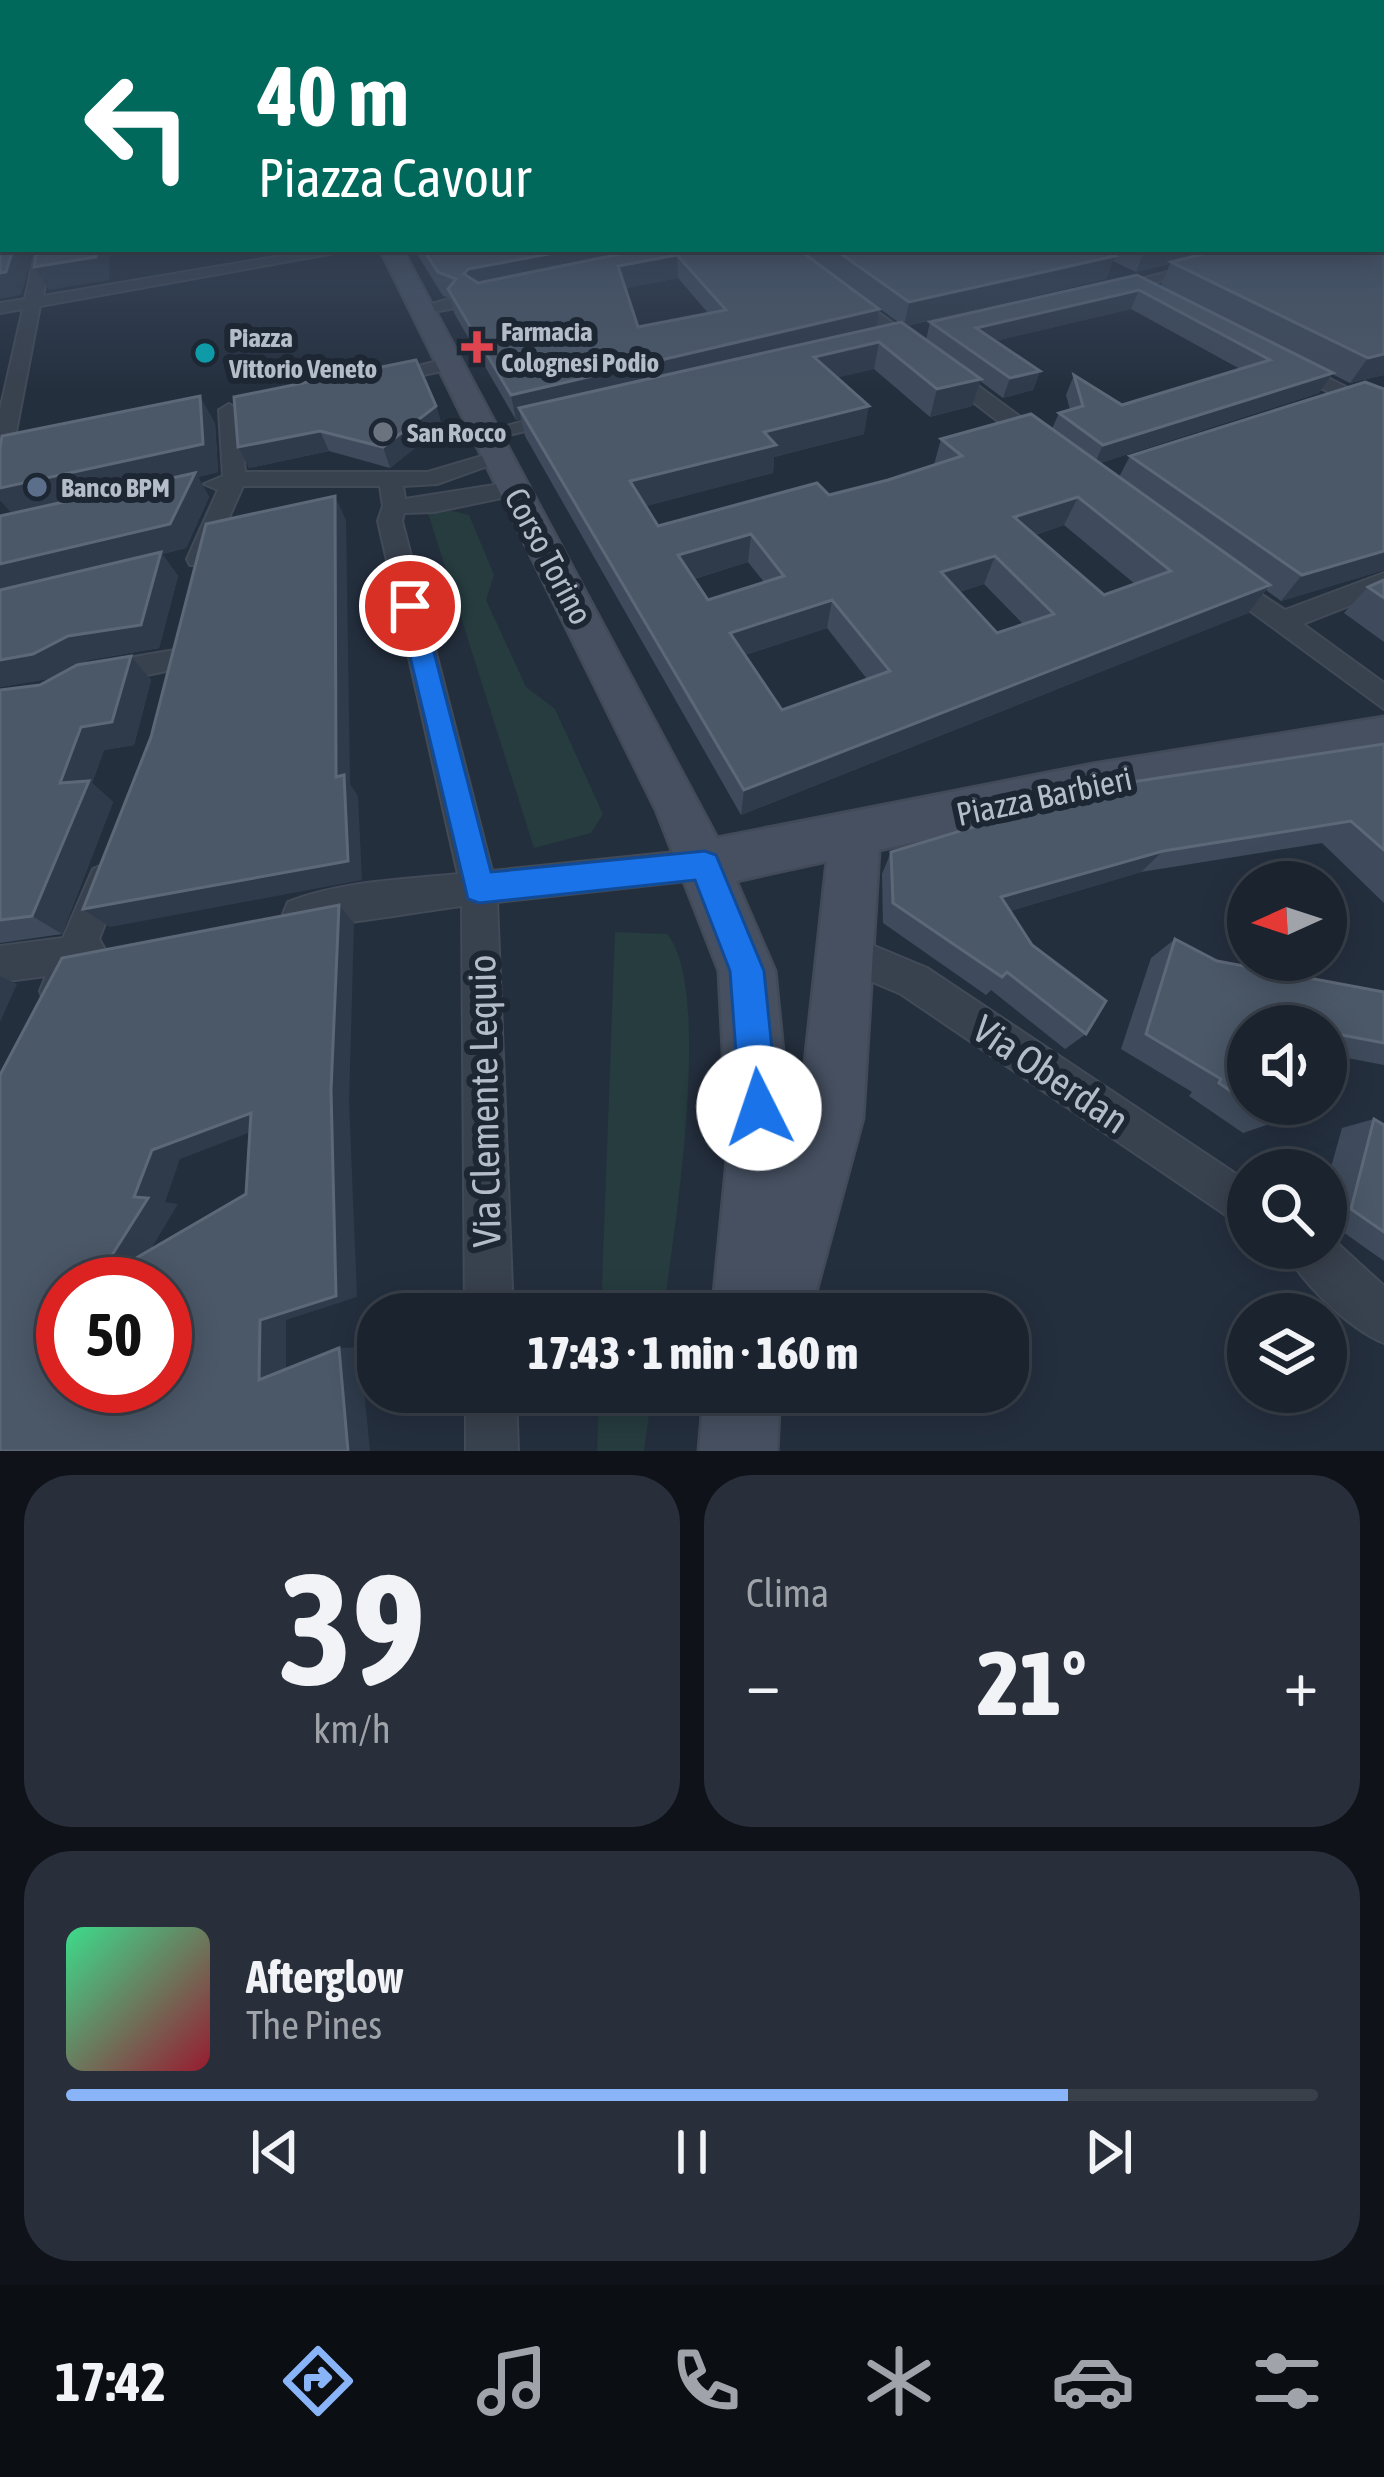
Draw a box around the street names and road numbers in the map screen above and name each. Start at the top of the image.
street label: Corso Torino [497,481,601,631]
street label: Piazza Barbieri [953,759,1135,833]
street label: Via Clemente Lequio [459,954,509,1248]
street label: Via Oberdan [965,1006,1137,1142]

